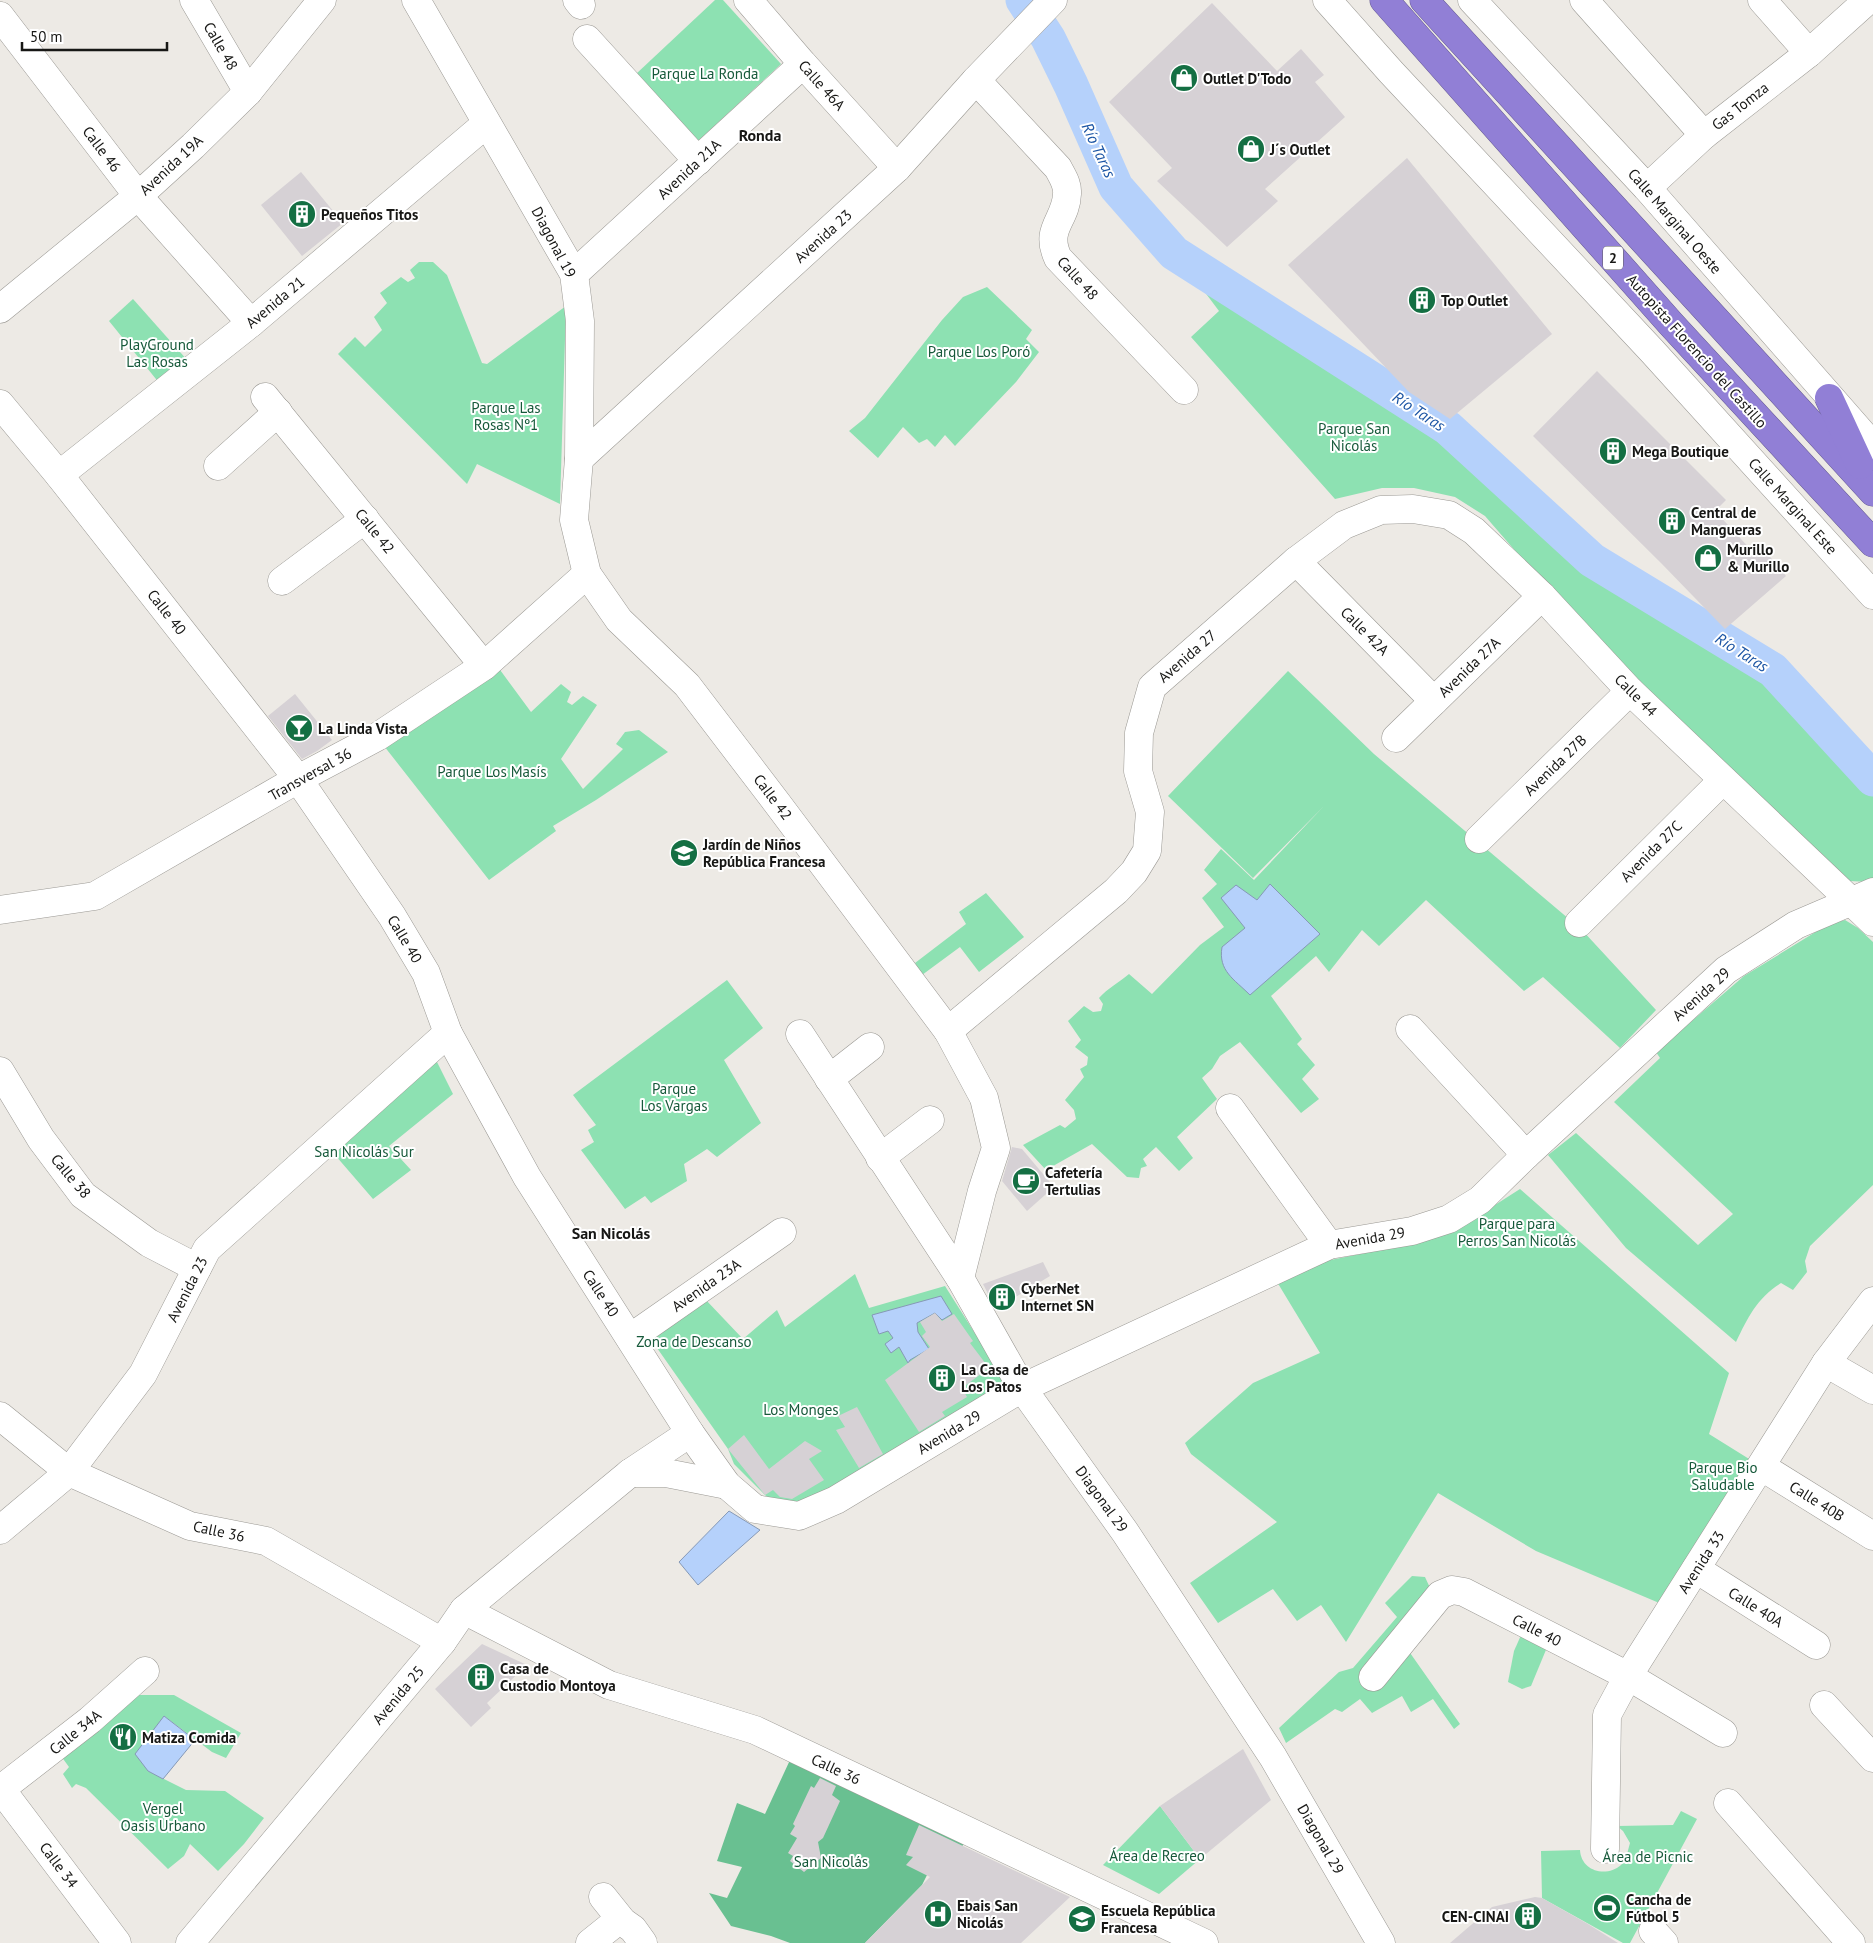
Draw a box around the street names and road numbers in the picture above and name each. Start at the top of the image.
street label: Calle 48 [200,19,242,73]
street label: Calle 46A [794,56,850,114]
street label: Gas Tomza [1708,78,1772,134]
street label: Calle 46 [79,122,125,176]
street label: Avenida 19A [135,131,207,199]
street label: Avenida 21A [653,135,725,203]
street label: Calle Marginal Oeste [1624,164,1726,278]
street label: Diagonal 19 [527,203,581,281]
street label: Avenida 23 [790,205,856,267]
road number: 2 [1603,247,1623,270]
street label: Calle 48 [1053,252,1103,304]
street label: Autopista Florencio del Castillo [1623,270,1771,432]
street label: Avenida 21 [242,272,308,332]
street label: Calle Marginal Este [1745,454,1841,558]
street label: Calle 42 [351,505,399,557]
street label: Calle 40 [143,585,191,639]
street label: Calle 42A [1337,603,1394,660]
street label: Avenida 27 [1154,626,1220,686]
street label: Avenida 27A [1434,633,1504,701]
street label: Calle 44 [1611,670,1661,720]
street label: Avenida 27B [1520,730,1590,800]
street label: Transversal 36 [265,743,355,805]
street label: Calle 42 [750,770,796,824]
street label: Avenida 27C [1616,816,1686,886]
street label: Calle 40 [383,912,427,966]
street label: Avenida 29 [1668,963,1734,1025]
street label: Calle 38 [47,1150,95,1202]
street label: Avenida 29 [1333,1222,1407,1254]
street label: Avenida 23 [162,1253,212,1325]
street label: Avenida 23A [668,1254,744,1316]
street label: Calle 40 [579,1266,623,1320]
street label: Avenida 29 [914,1406,984,1458]
street label: Diagonal 29 [1071,1462,1133,1536]
street label: Calle 40B [1786,1477,1848,1525]
street label: Calle 36 [191,1516,247,1546]
street label: Avenida 33 [1674,1527,1728,1597]
street label: Calle 40A [1725,1583,1787,1631]
street label: Calle 40 [1509,1610,1565,1650]
street label: Avenida 25 [368,1662,428,1728]
street label: Calle 34A [45,1705,105,1759]
street label: Calle 36 [808,1749,864,1789]
street label: Diagonal 29 [1293,1801,1349,1877]
street label: Calle 34 [36,1838,82,1892]

